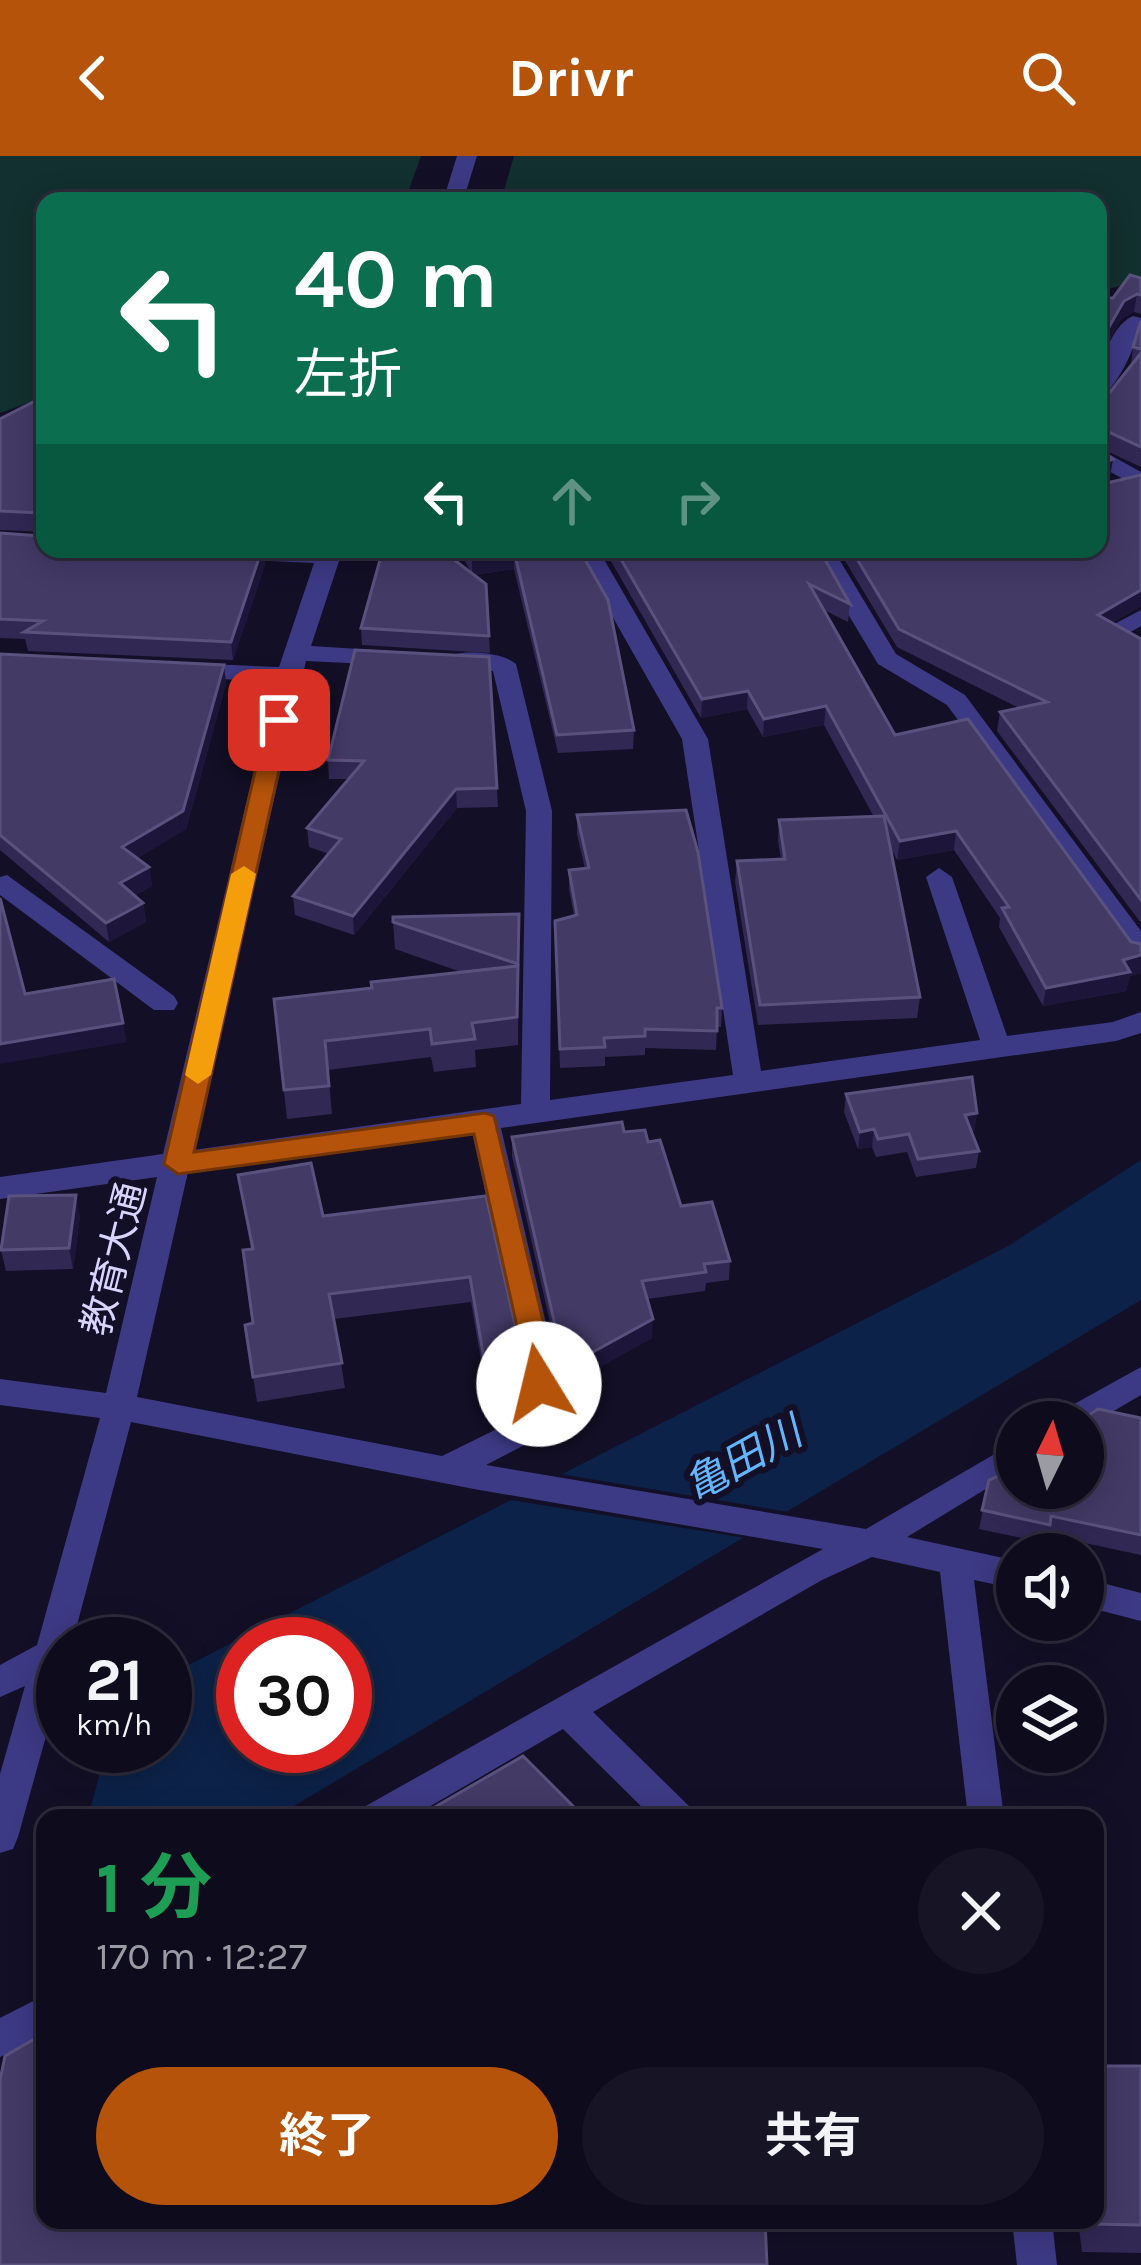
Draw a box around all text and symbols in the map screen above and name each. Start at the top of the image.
icon: back [60,45,126,111]
icon: search [1015,45,1081,111]
text: Drivr [508,46,633,110]
text: 40 m [294,230,498,328]
icon: left [96,240,252,396]
text: 左折 [294,343,402,407]
icon: left [413,468,479,534]
icon: ahead [539,468,605,534]
icon: right [665,468,731,534]
pin [228,669,330,771]
icon: arrive [246,687,312,753]
street label: 教育大通 [73,1178,155,1340]
position arrow [476,1321,602,1447]
north arrow [996,1401,1104,1509]
map controls [996,1401,1104,1773]
water label: 亀田川 [676,1405,814,1511]
button: sound [996,1533,1104,1641]
speed limit sign: 30 [216,1617,372,1773]
text: 21 [85,1645,143,1715]
button: layers [996,1665,1104,1773]
text: km/h [76,1707,152,1743]
text: 1 分 [96,1846,212,1930]
button: close [918,1848,1044,1974]
text: 170 m · 12:27 [96,1933,307,1979]
button: 終了 [96,2067,558,2205]
button: 共有 [582,2067,1044,2205]

